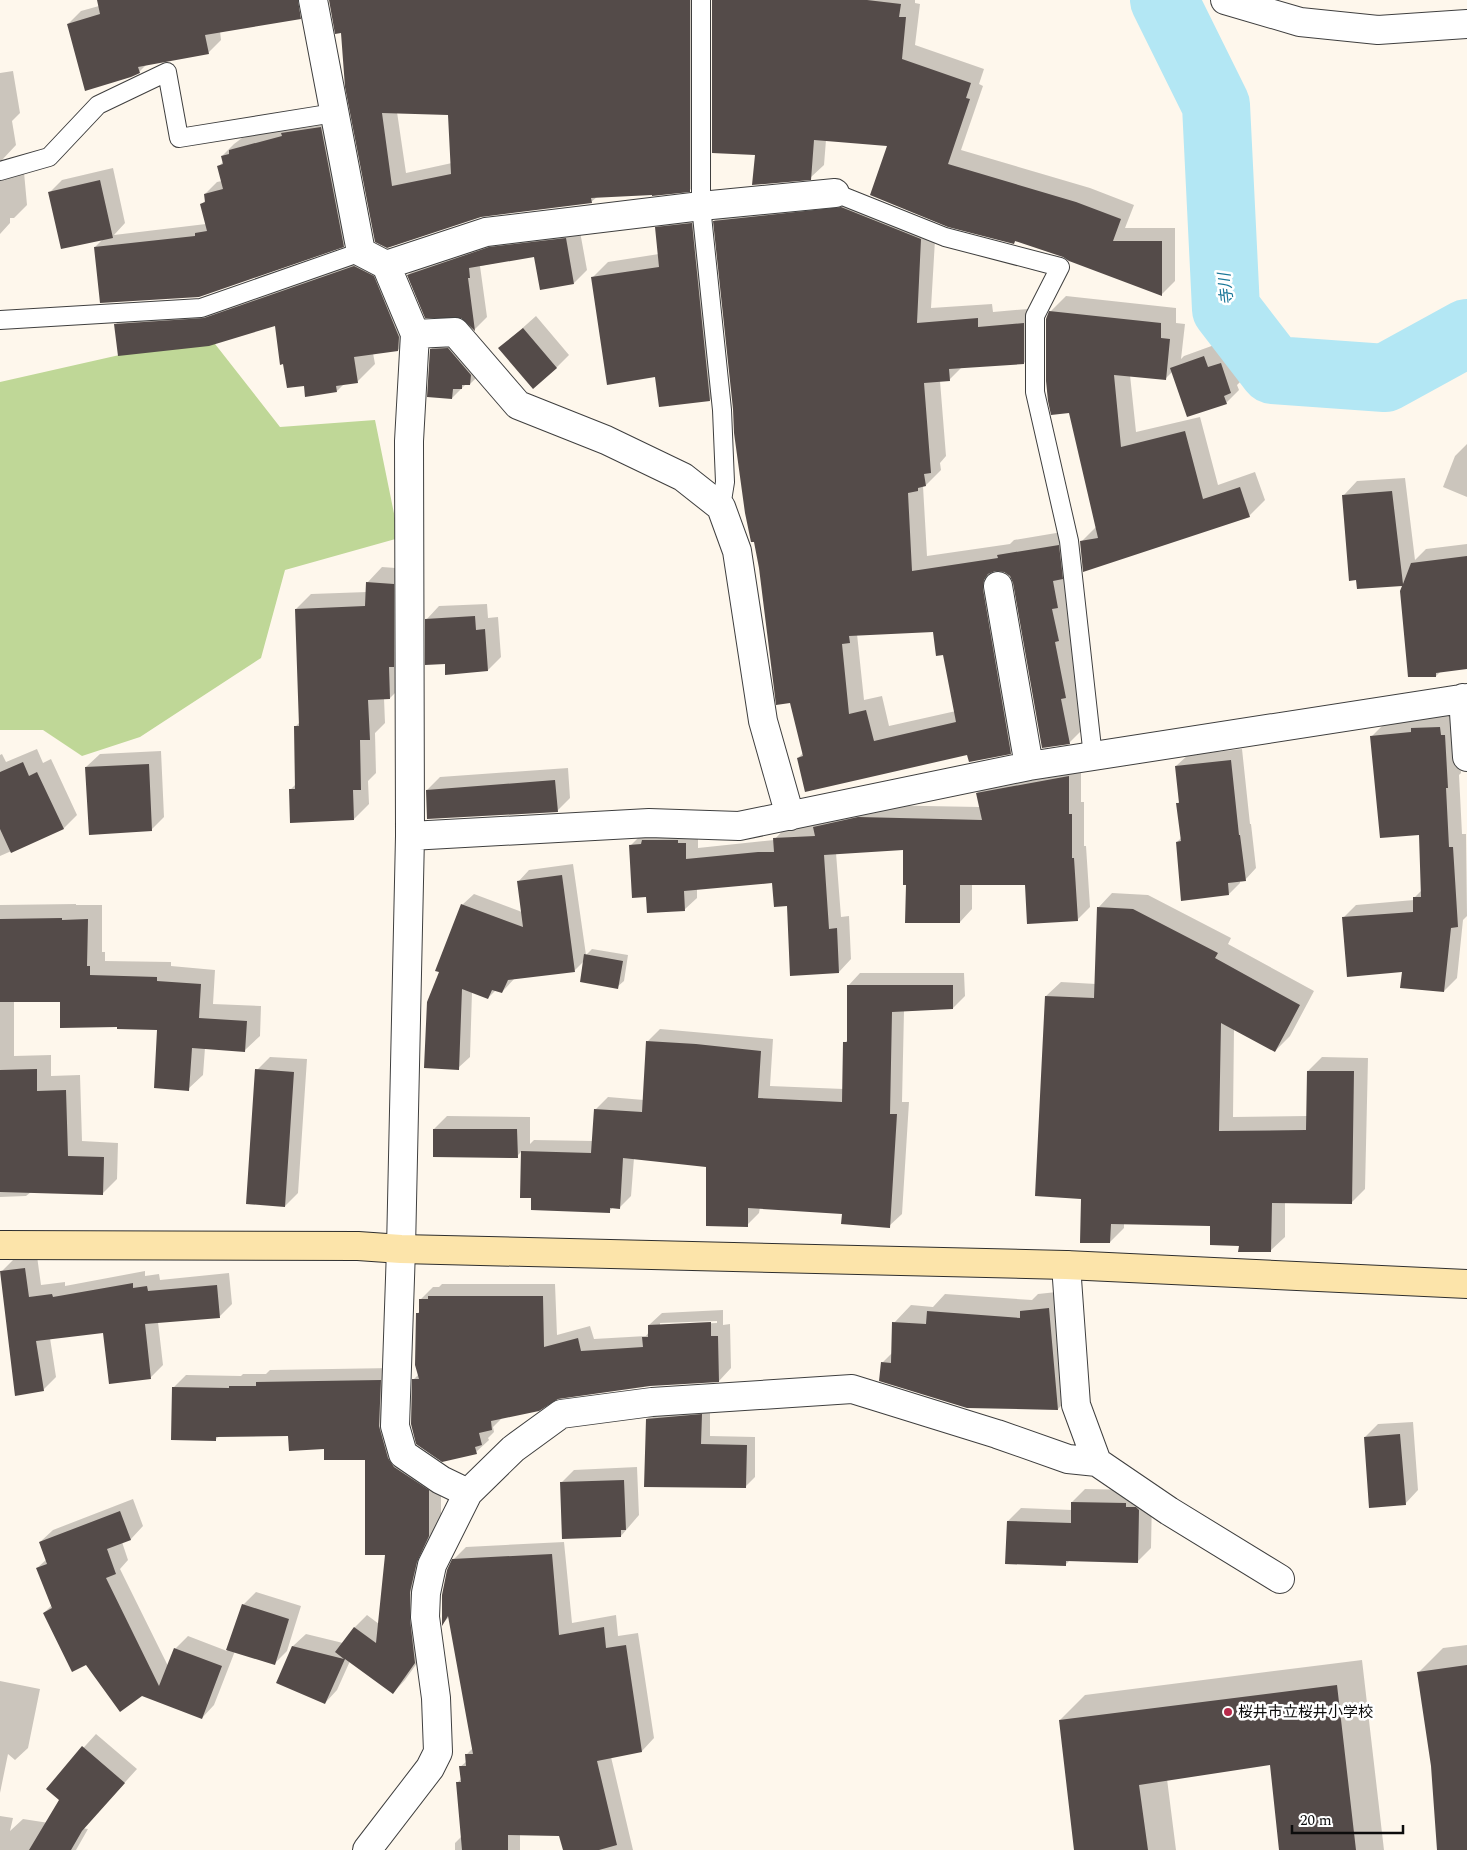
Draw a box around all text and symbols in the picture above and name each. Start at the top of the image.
water label: 寺川 [1212,270,1240,306]
place label: 桜井市立桜井小学校 [1238,1701,1373,1724]
marker: 桜井市立桜井小学校 [1222,1706,1234,1718]
scale bar [1292,1802,1403,1834]
text: 20 m [1300,1809,1332,1832]

